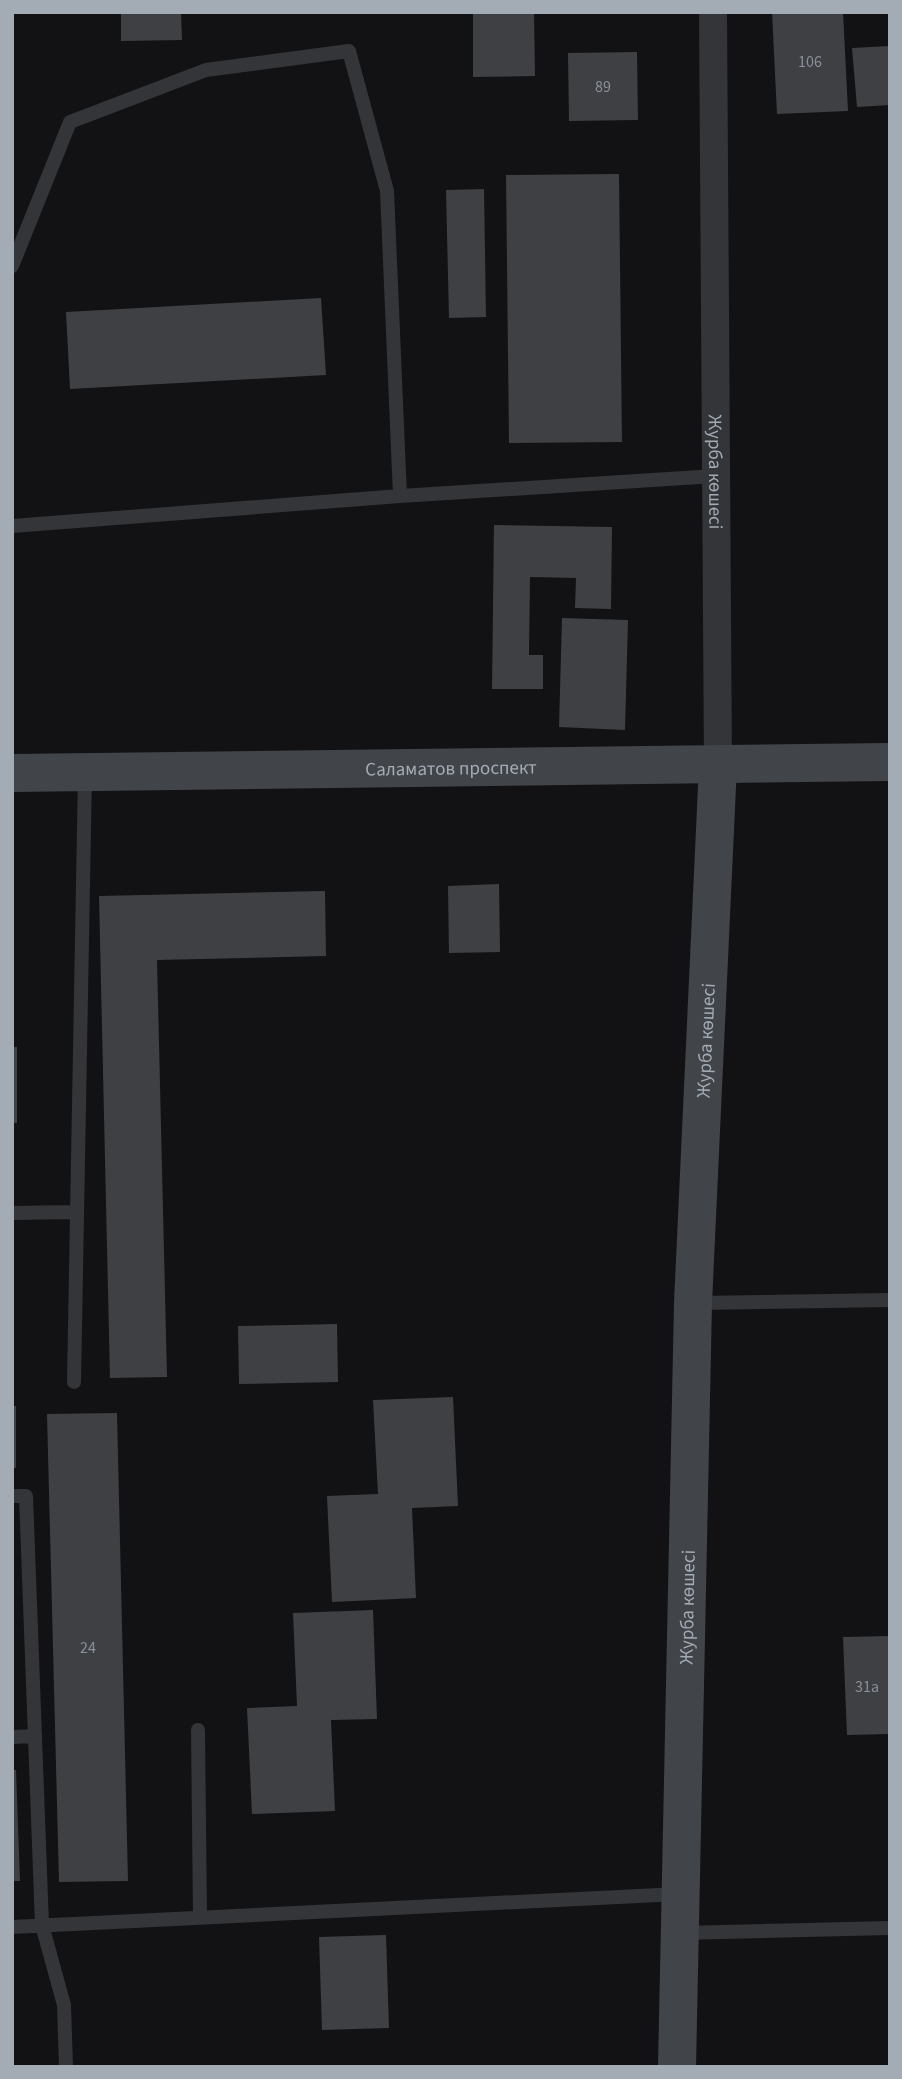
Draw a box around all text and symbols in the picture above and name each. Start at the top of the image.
house number: 106 [798,51,822,73]
house number: 89 [595,76,611,98]
street label: Журба көшесі [701,414,728,530]
street label: Саламатов проспект [365,754,537,784]
street label: Журба көшесі [691,983,723,1099]
street label: Журба көшесі [673,1549,703,1665]
house number: 24 [80,1637,96,1659]
house number: 31а [855,1676,879,1698]

